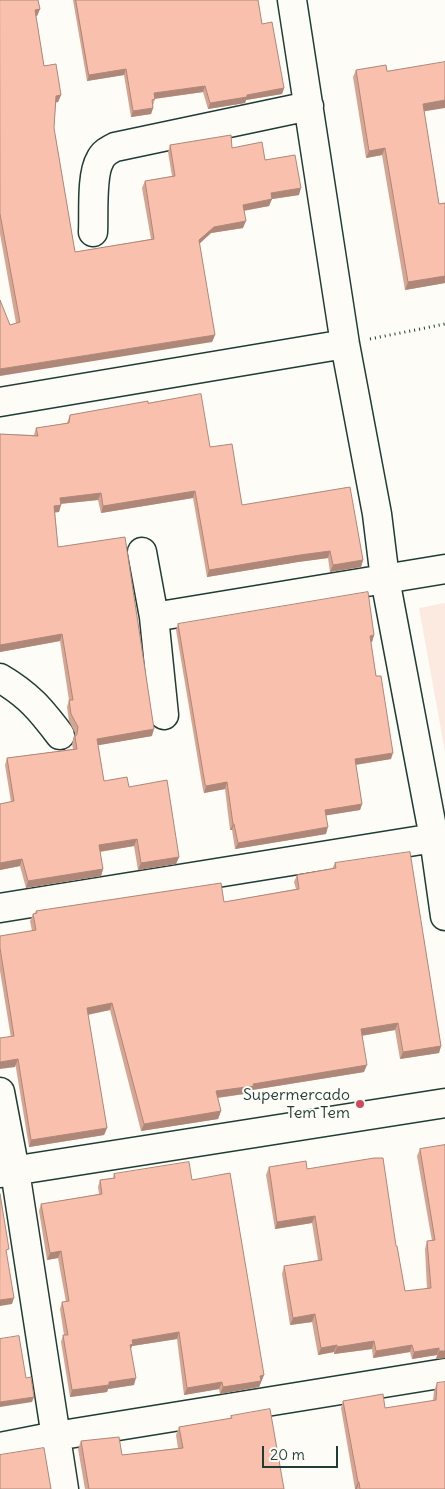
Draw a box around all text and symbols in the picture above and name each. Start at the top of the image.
place label: Supermercado Tem Tem [243,1085,350,1123]
marker: Supermercado Tem Tem [354,1098,366,1110]
scale bar [265,1436,341,1468]
text: 20 m [270,1445,305,1464]

